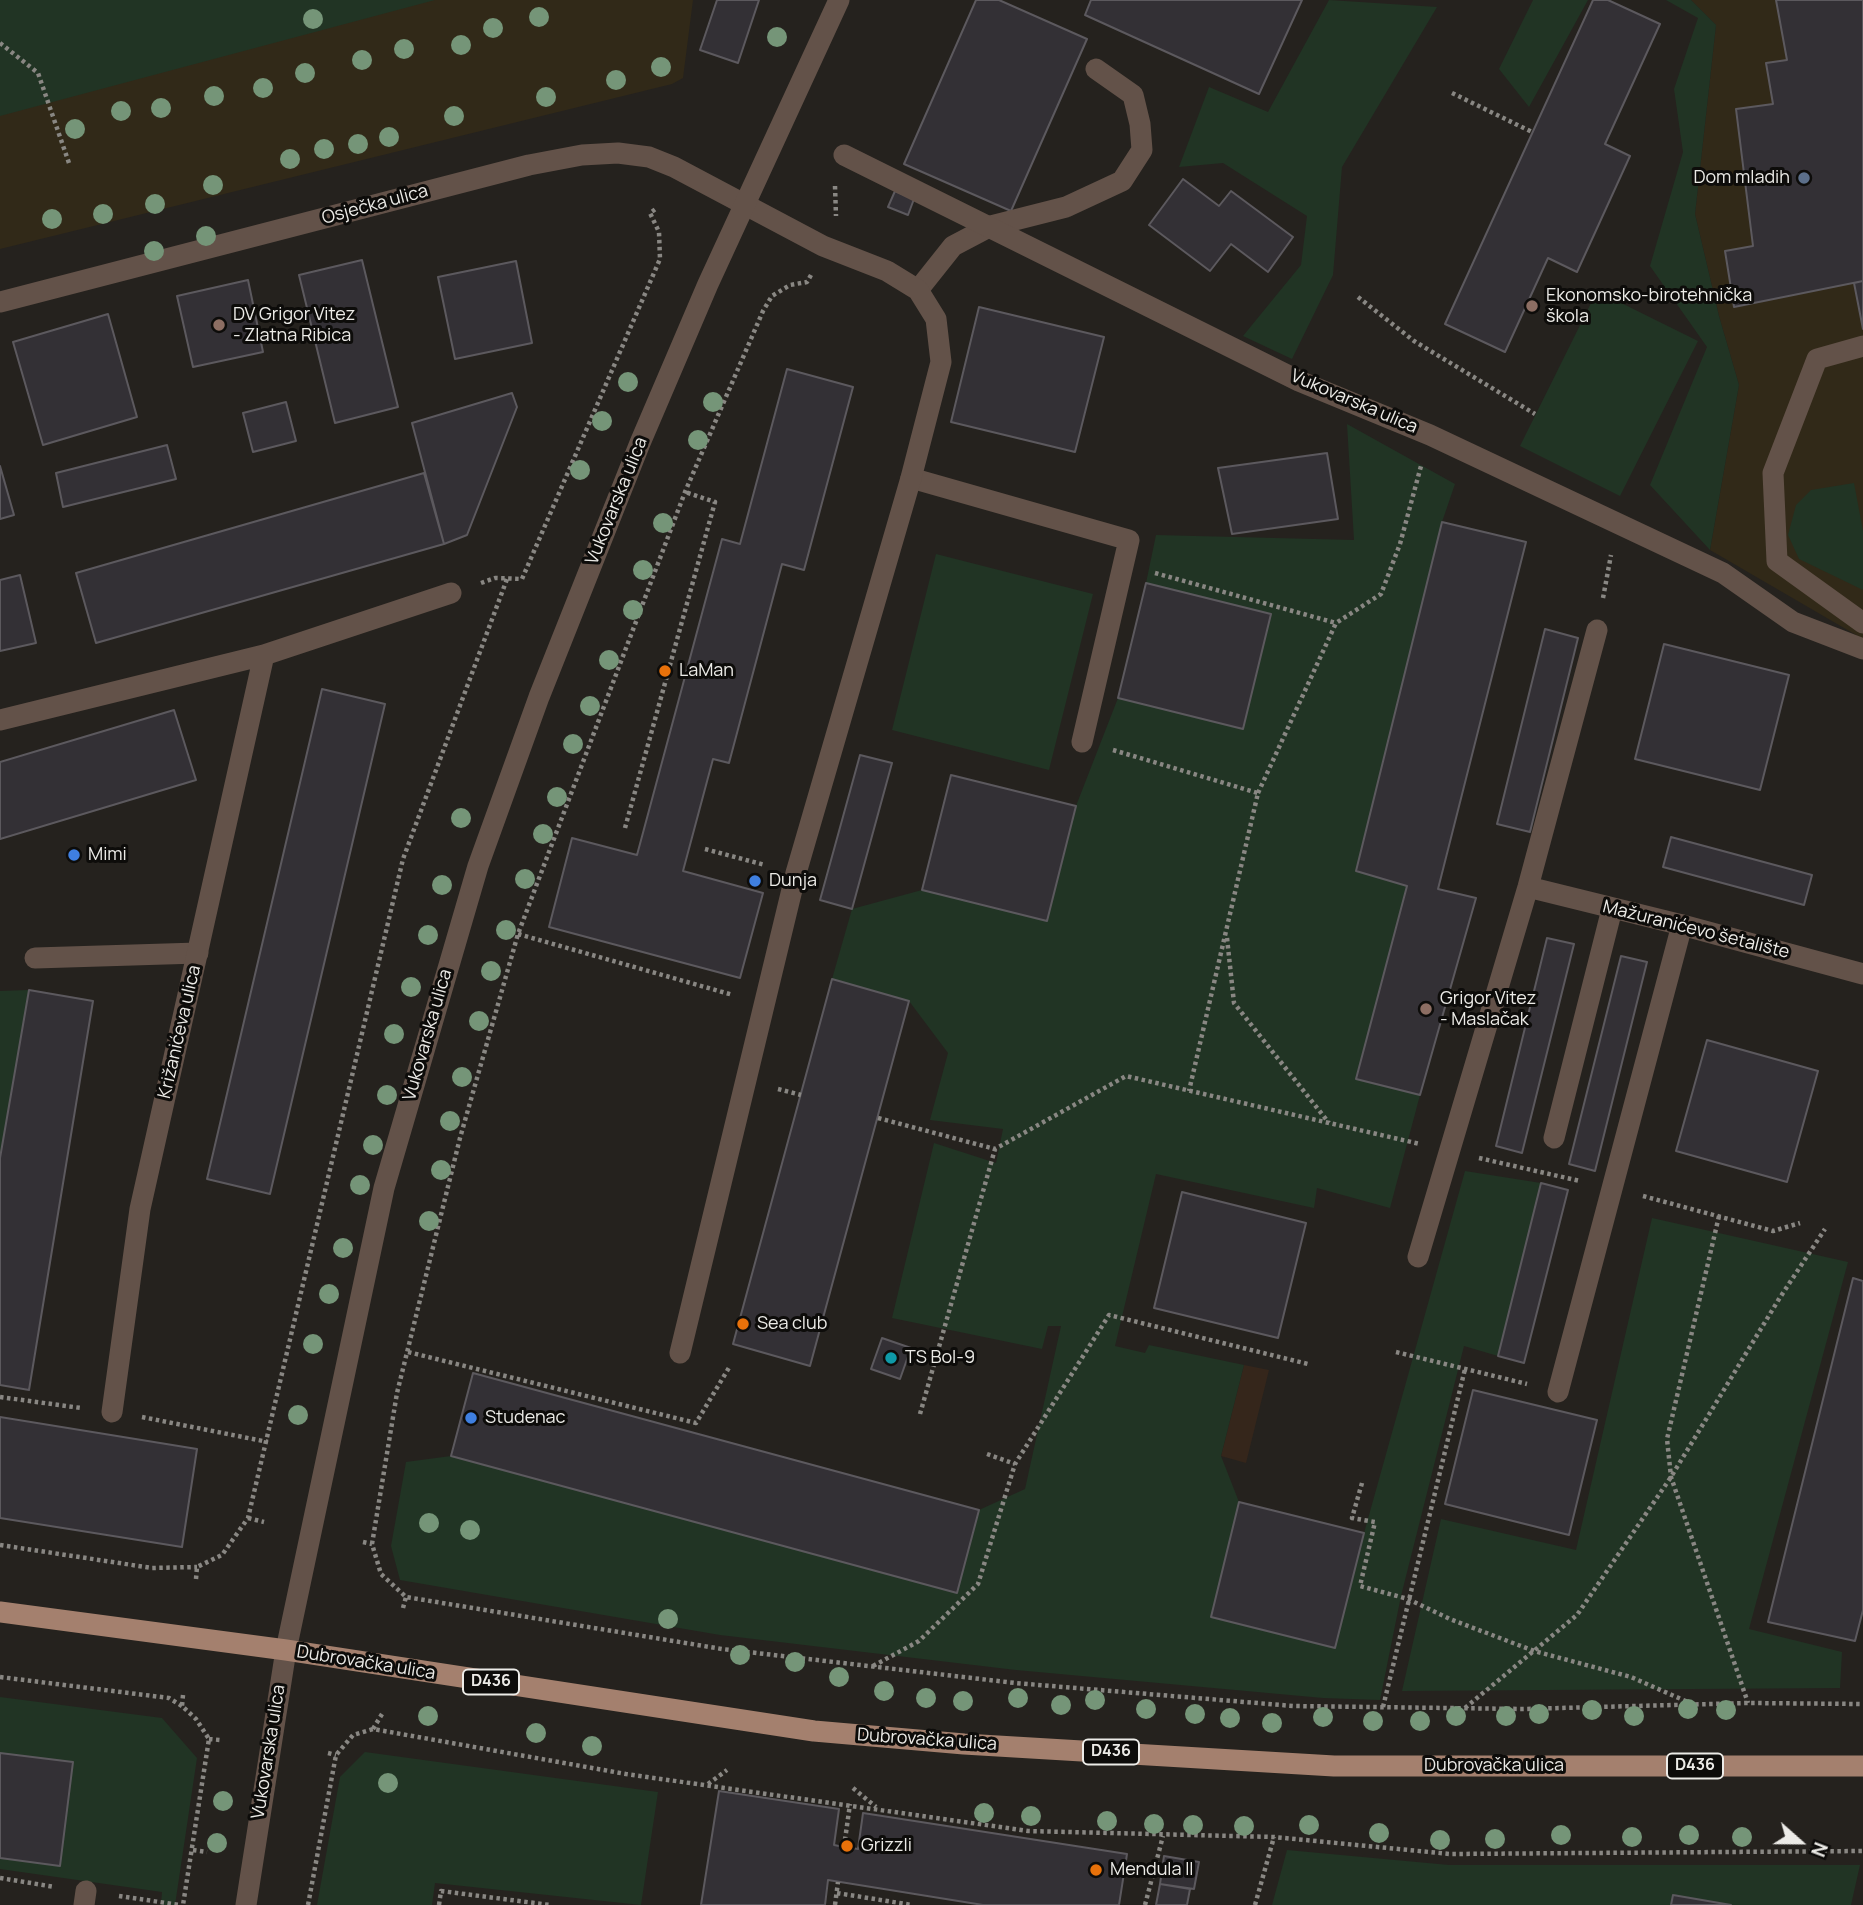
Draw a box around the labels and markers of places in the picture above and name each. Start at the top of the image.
place label: Dom mladih [1693,167,1790,189]
marker: Dom mladih [1796,170,1812,186]
place label: Ekonomsko-birotehnička škola [1546,285,1752,328]
marker: Ekonomsko-birotehnička škola [1524,298,1540,314]
place label: DV Grigor Vitez - Zlatna Ribica [233,304,355,346]
marker: DV Grigor Vitez - Zlatna Ribica [211,317,227,333]
place label: LaMan [679,660,734,682]
marker: LaMan [657,663,673,679]
place label: Mimi [88,844,127,866]
marker: Mimi [66,847,82,863]
place label: Dunja [769,870,817,892]
marker: Dunja [747,873,763,889]
place label: Grigor Vitez - Maslačak [1440,988,1536,1030]
marker: Grigor Vitez - Maslačak [1418,1001,1434,1017]
place label: Sea club [757,1313,827,1335]
marker: Sea club [735,1316,751,1332]
place label: TS Bol-9 [905,1347,975,1369]
marker: TS Bol-9 [883,1350,899,1366]
place label: Studenac [485,1407,566,1429]
marker: Studenac [463,1410,479,1426]
place label: Grizzli [861,1835,912,1857]
marker: Grizzli [839,1838,855,1854]
place label: Mendula II [1110,1859,1194,1881]
marker: Mendula II [1088,1862,1104,1878]

